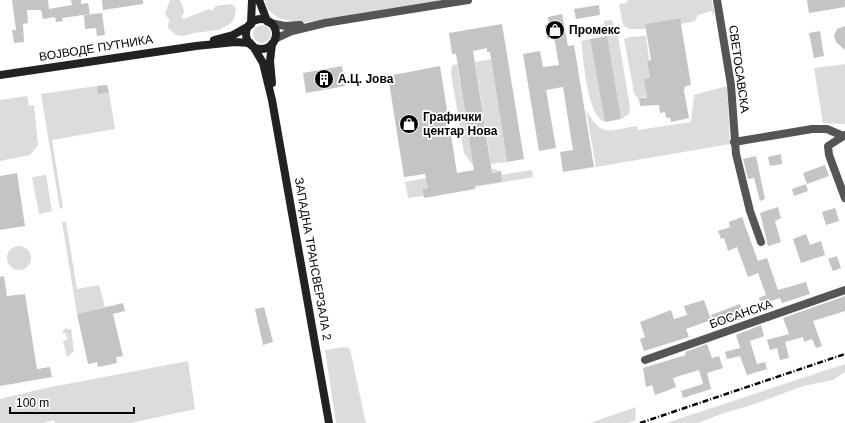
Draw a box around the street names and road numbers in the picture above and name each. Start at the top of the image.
street label: СВЕТОСАВСКА [726,24,752,114]
street label: ВОЈВОДЕ ПУТНИКА [38,32,154,64]
street label: ЗАПАДНА ТРАНСВЕРЗАЛА 2 [292,176,334,342]
street label: БОСАНСКА [708,297,774,331]

